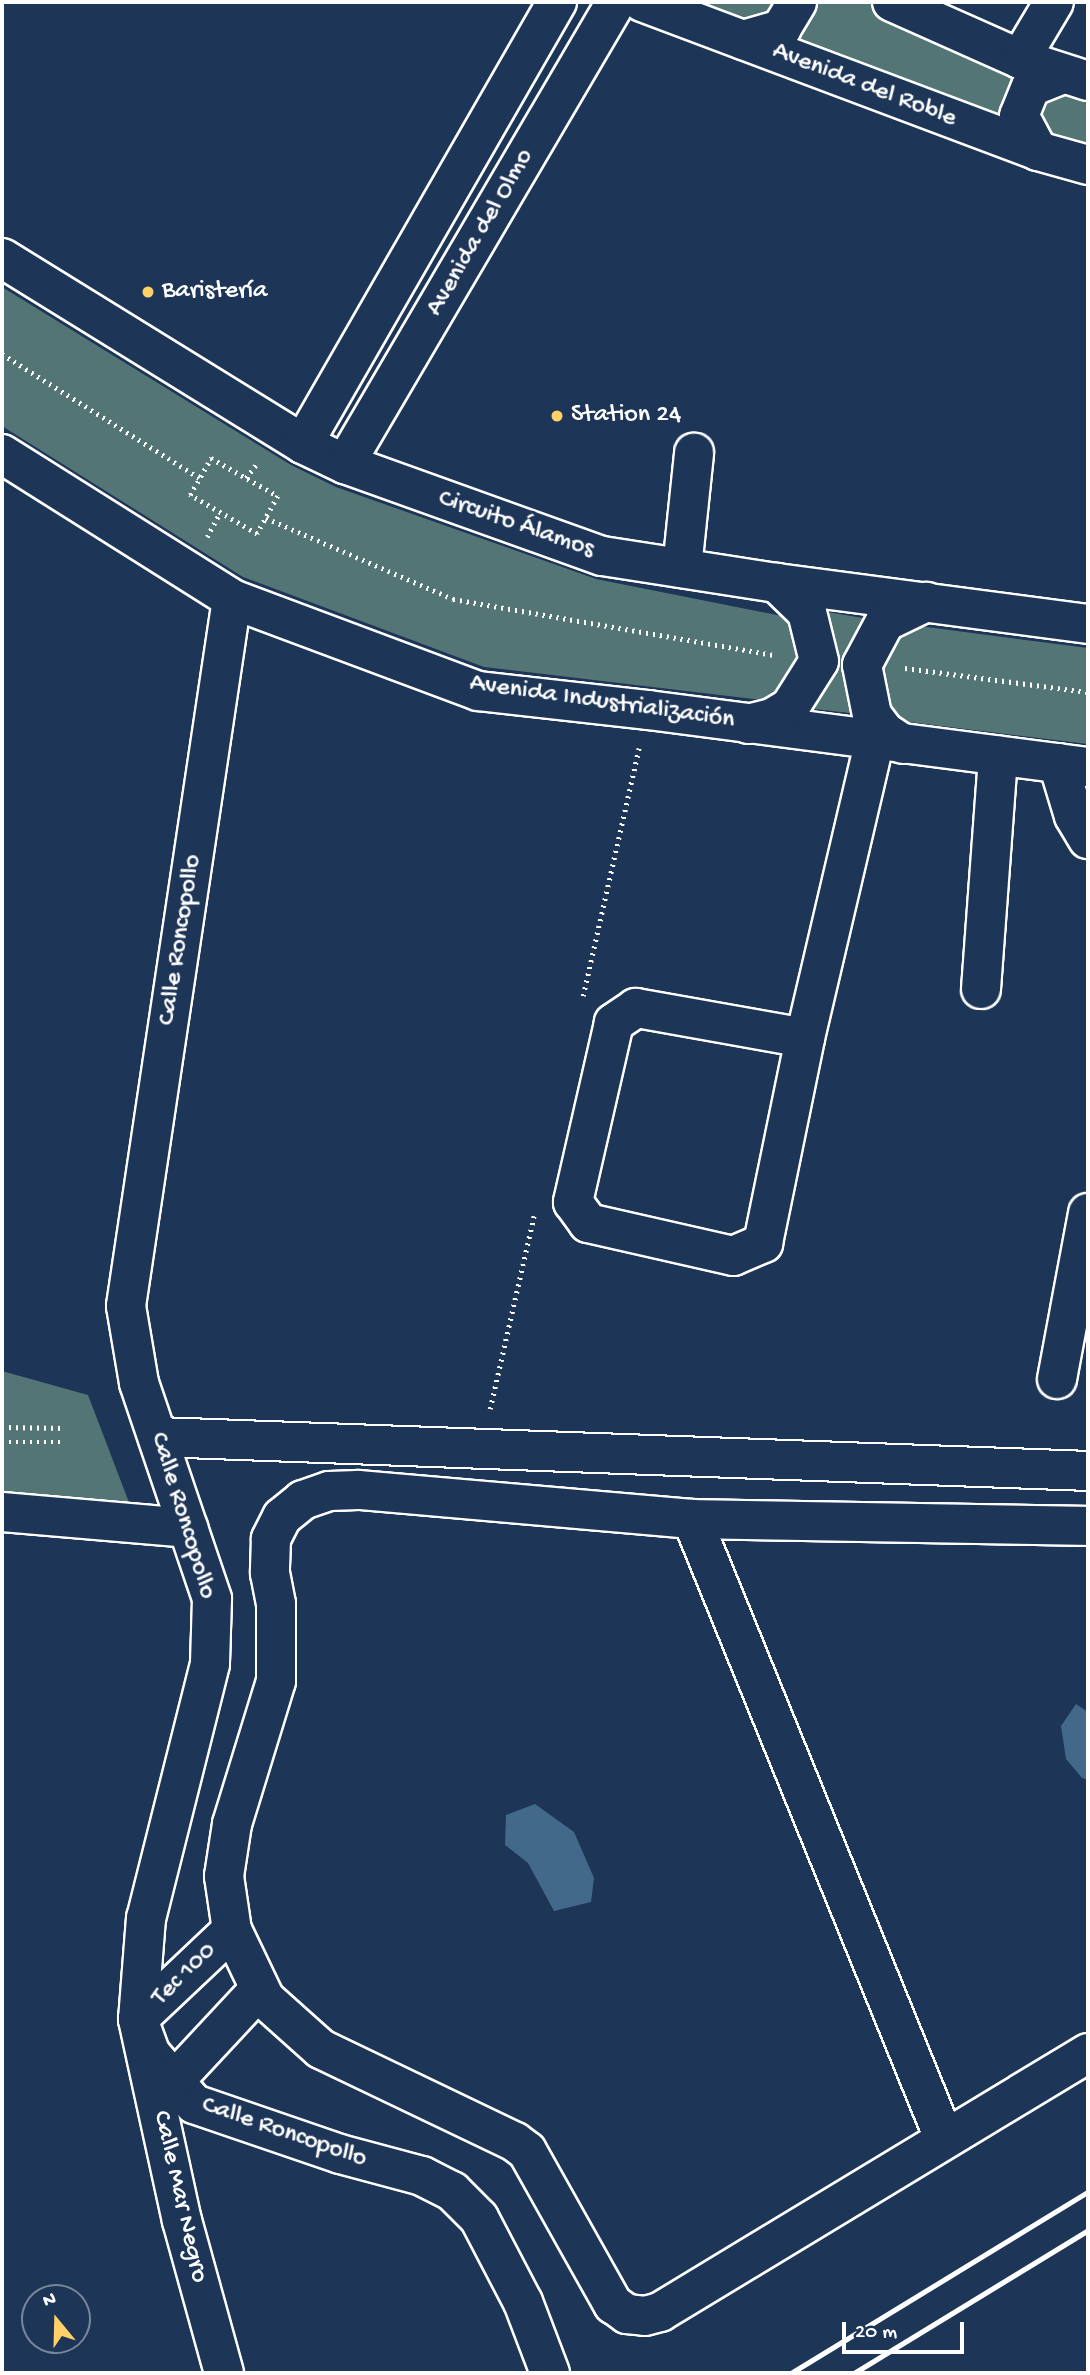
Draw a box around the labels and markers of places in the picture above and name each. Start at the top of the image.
place label: Baristería [162,276,267,308]
marker: Baristería [140,284,156,300]
place label: Station 24 [571,400,681,432]
marker: Station 24 [549,408,565,424]

